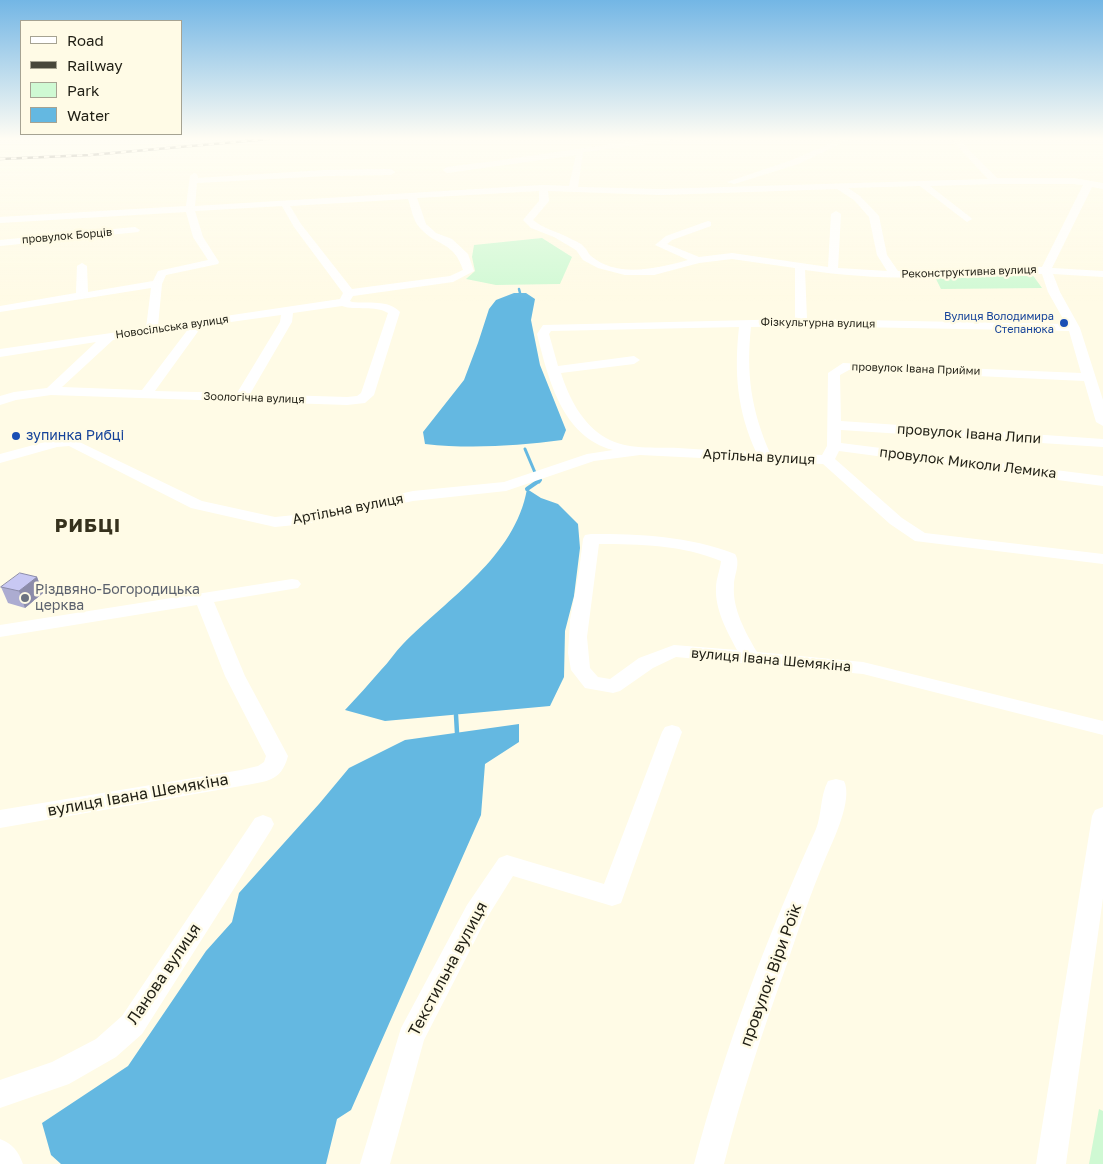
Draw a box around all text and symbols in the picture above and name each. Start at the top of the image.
legend [20,20,182,135]
text: Road [67,31,104,49]
text: Railway [67,56,123,74]
text: Park [67,81,99,99]
text: Water [67,106,110,124]
street label: провулок Борців [21,225,113,247]
street label: Реконструктивна вулиця [901,263,1037,281]
place label: Вулиця Володимира Степанюка [944,310,1054,336]
street label: Новосільська вулиця [115,313,229,341]
street label: Фізкультурна вулиця [761,315,875,331]
marker: Вулиця Володимира Степанюка [1058,317,1070,329]
street label: провулок Івана Прийми [851,360,981,378]
street label: Зоологічна вулиця [203,390,305,406]
street label: провулок Івана Липи [896,421,1042,447]
place label: зупинка Рибці [26,428,124,444]
marker: зупинка Рибці [10,430,22,442]
street label: провулок Миколи Лемика [879,444,1057,482]
street label: Артільна вулиця [702,446,816,468]
street label: Артільна вулиця [291,490,405,528]
district label: РИБЦІ [54,515,122,537]
place label: Різдвяно-Богородицька церква [35,582,200,614]
marker: Різдвяно-Богородицька церква [19,592,31,604]
street label: вулиця Івана Шемякіна [690,645,852,675]
street label: вулиця Івана Шемякіна [46,770,230,820]
street label: Текстильна вулиця [405,899,491,1039]
street label: провулок Віри Роїк [736,901,806,1049]
street label: Ланова вулиця [123,920,205,1028]

